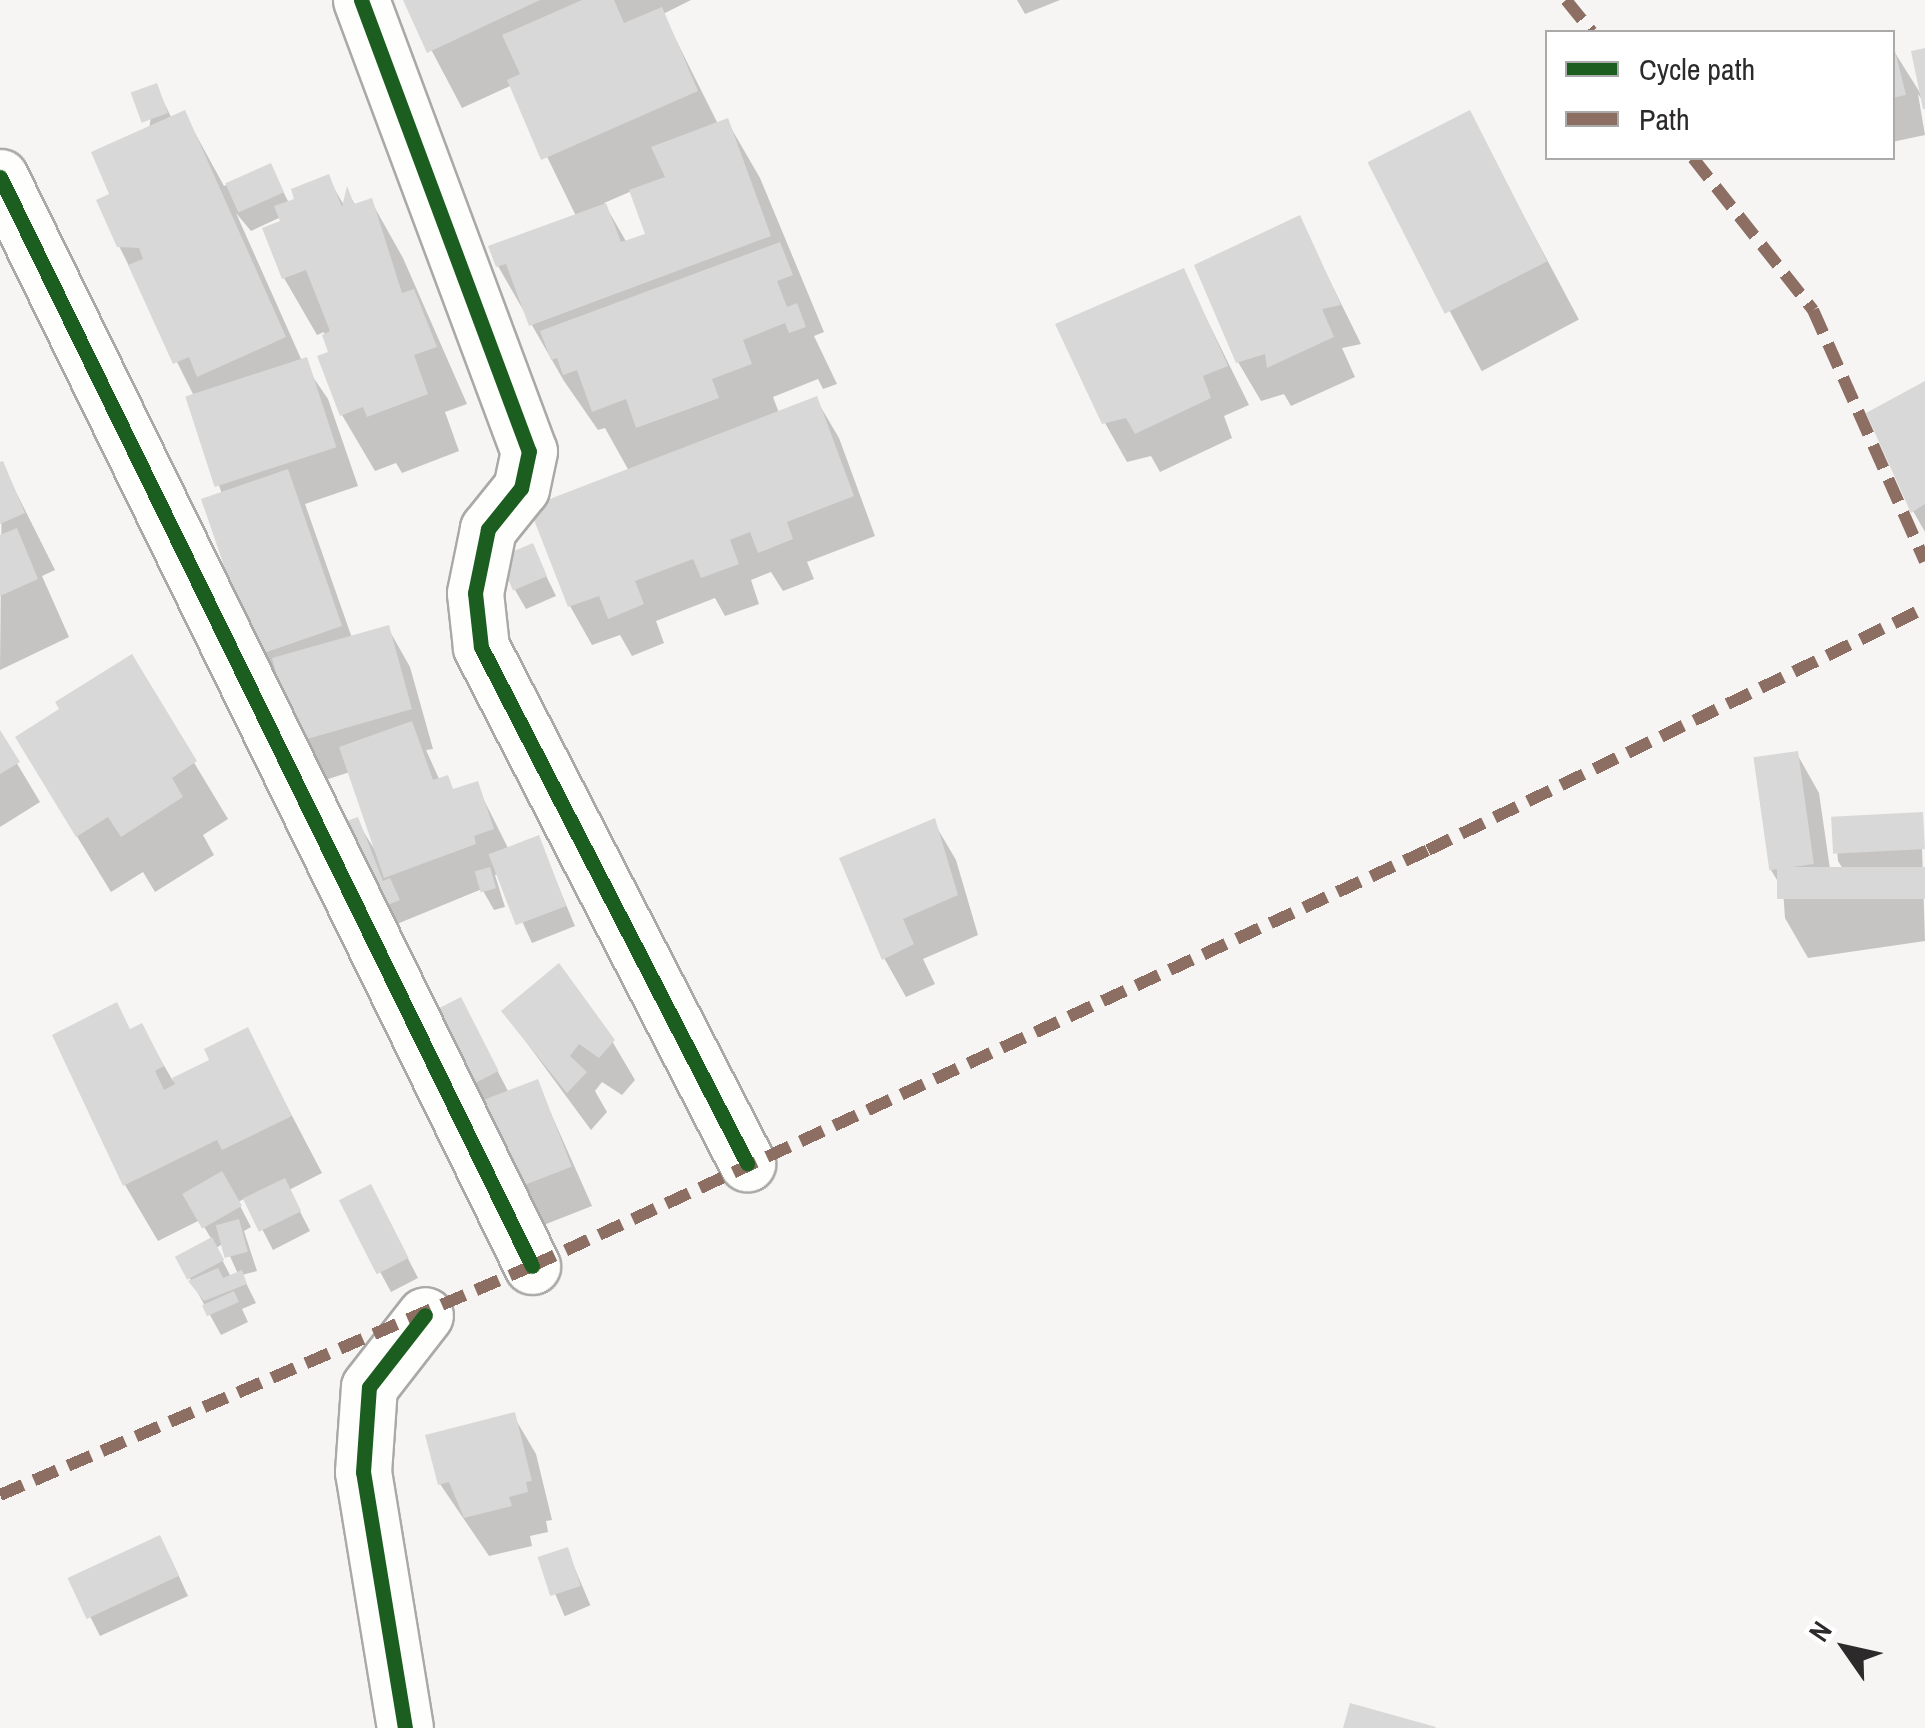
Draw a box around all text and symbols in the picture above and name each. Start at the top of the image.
legend [1545,30,1895,160]
text: Cycle path [1639,49,1755,89]
text: Path [1639,99,1690,139]
north arrow [1795,1598,1895,1698]
text: N [1800,1614,1841,1649]

